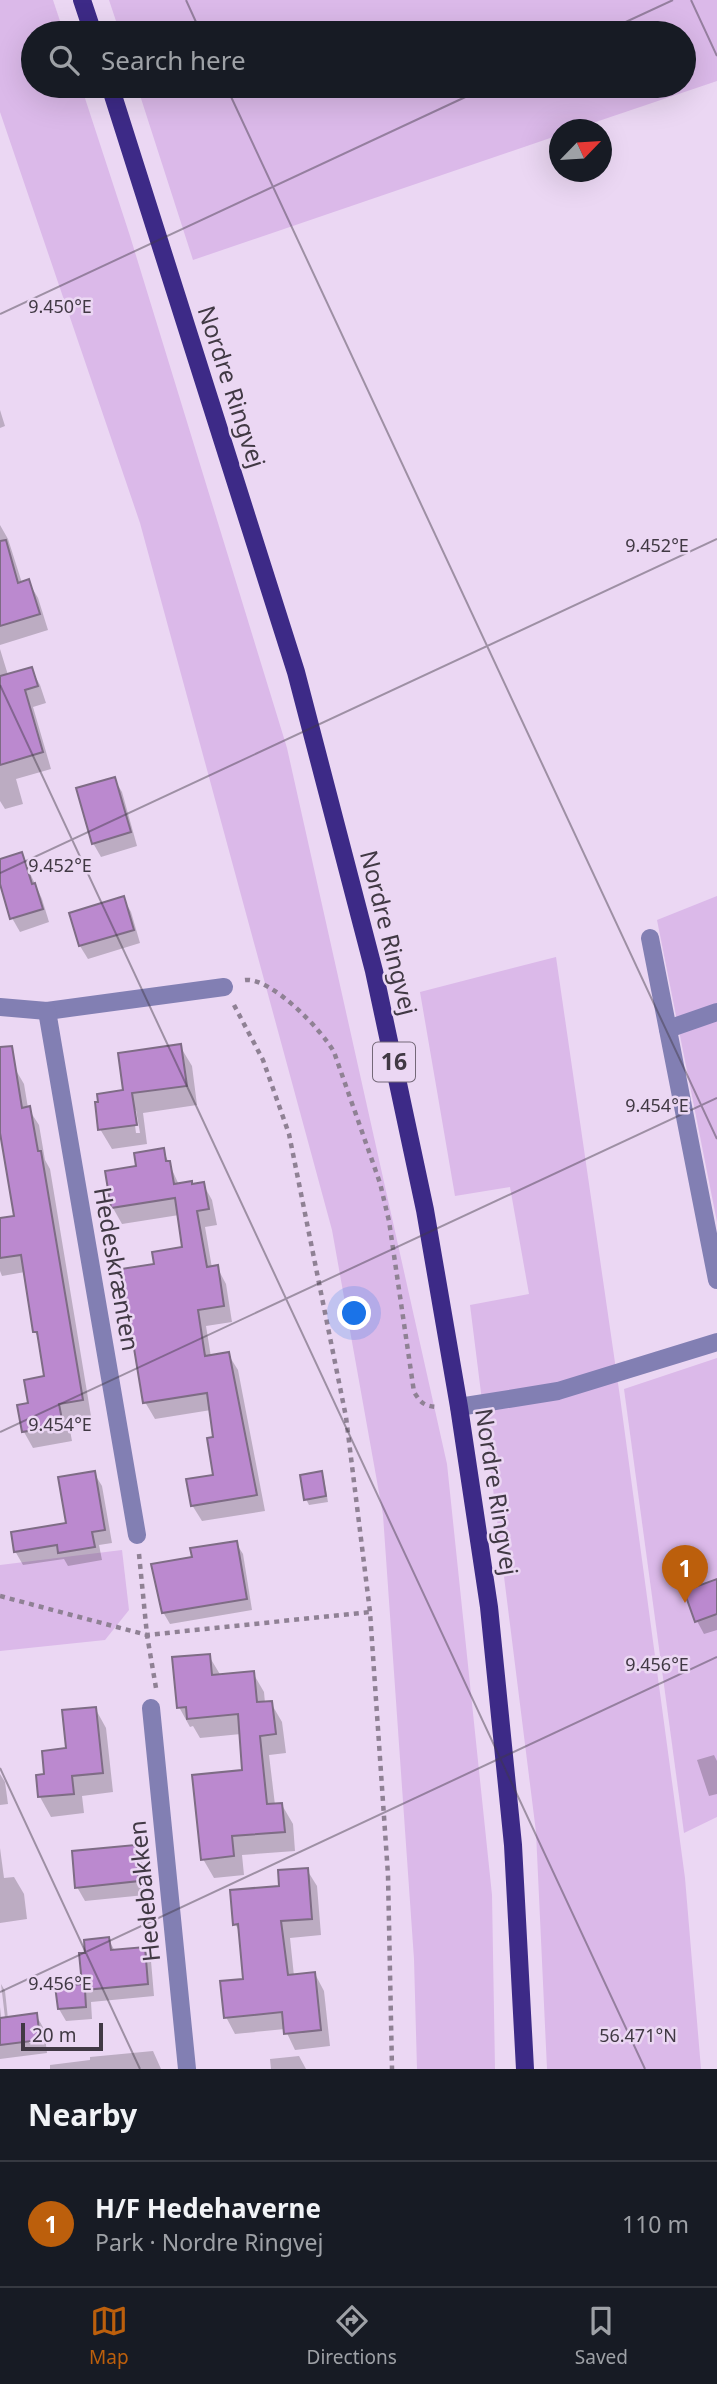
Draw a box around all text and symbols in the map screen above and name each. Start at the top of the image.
search box [21,21,696,98]
icon: search [45,41,83,79]
text: Search here [101,42,246,78]
north arrow [549,119,612,182]
text: 9.450°E [28,294,92,318]
street label: Nordre Ringvej [191,301,274,472]
text: 9.452°E [625,533,689,557]
street label: Nordre Ringvej [353,847,426,1019]
text: 9.452°E [28,853,92,877]
road number: 16 [373,1042,415,1082]
text: 9.454°E [625,1093,689,1117]
street label: Hedeskrænten [87,1184,148,1353]
your location [337,1296,371,1330]
street label: Nordre Ringvej [468,1406,527,1578]
text: 9.454°E [28,1412,92,1436]
pin: 1 [662,1545,708,1603]
text: 9.456°E [625,1652,689,1676]
street label: Hedebakken [120,1819,167,1963]
text: 9.456°E [28,1971,92,1995]
scale bar [21,2020,103,2052]
text: 20 m [32,2022,76,2048]
text: 56.471°N [599,2023,677,2047]
text: Nearby [28,2094,137,2135]
text: H/F Hedehaverne [95,2190,321,2226]
text: 1 [44,2208,58,2240]
text: 110 m [622,2208,689,2240]
text: Park · Nordre Ringvej [95,2226,323,2258]
tab: Map [89,2302,129,2370]
tab: Directions [307,2302,397,2370]
tab: Saved [575,2302,628,2370]

